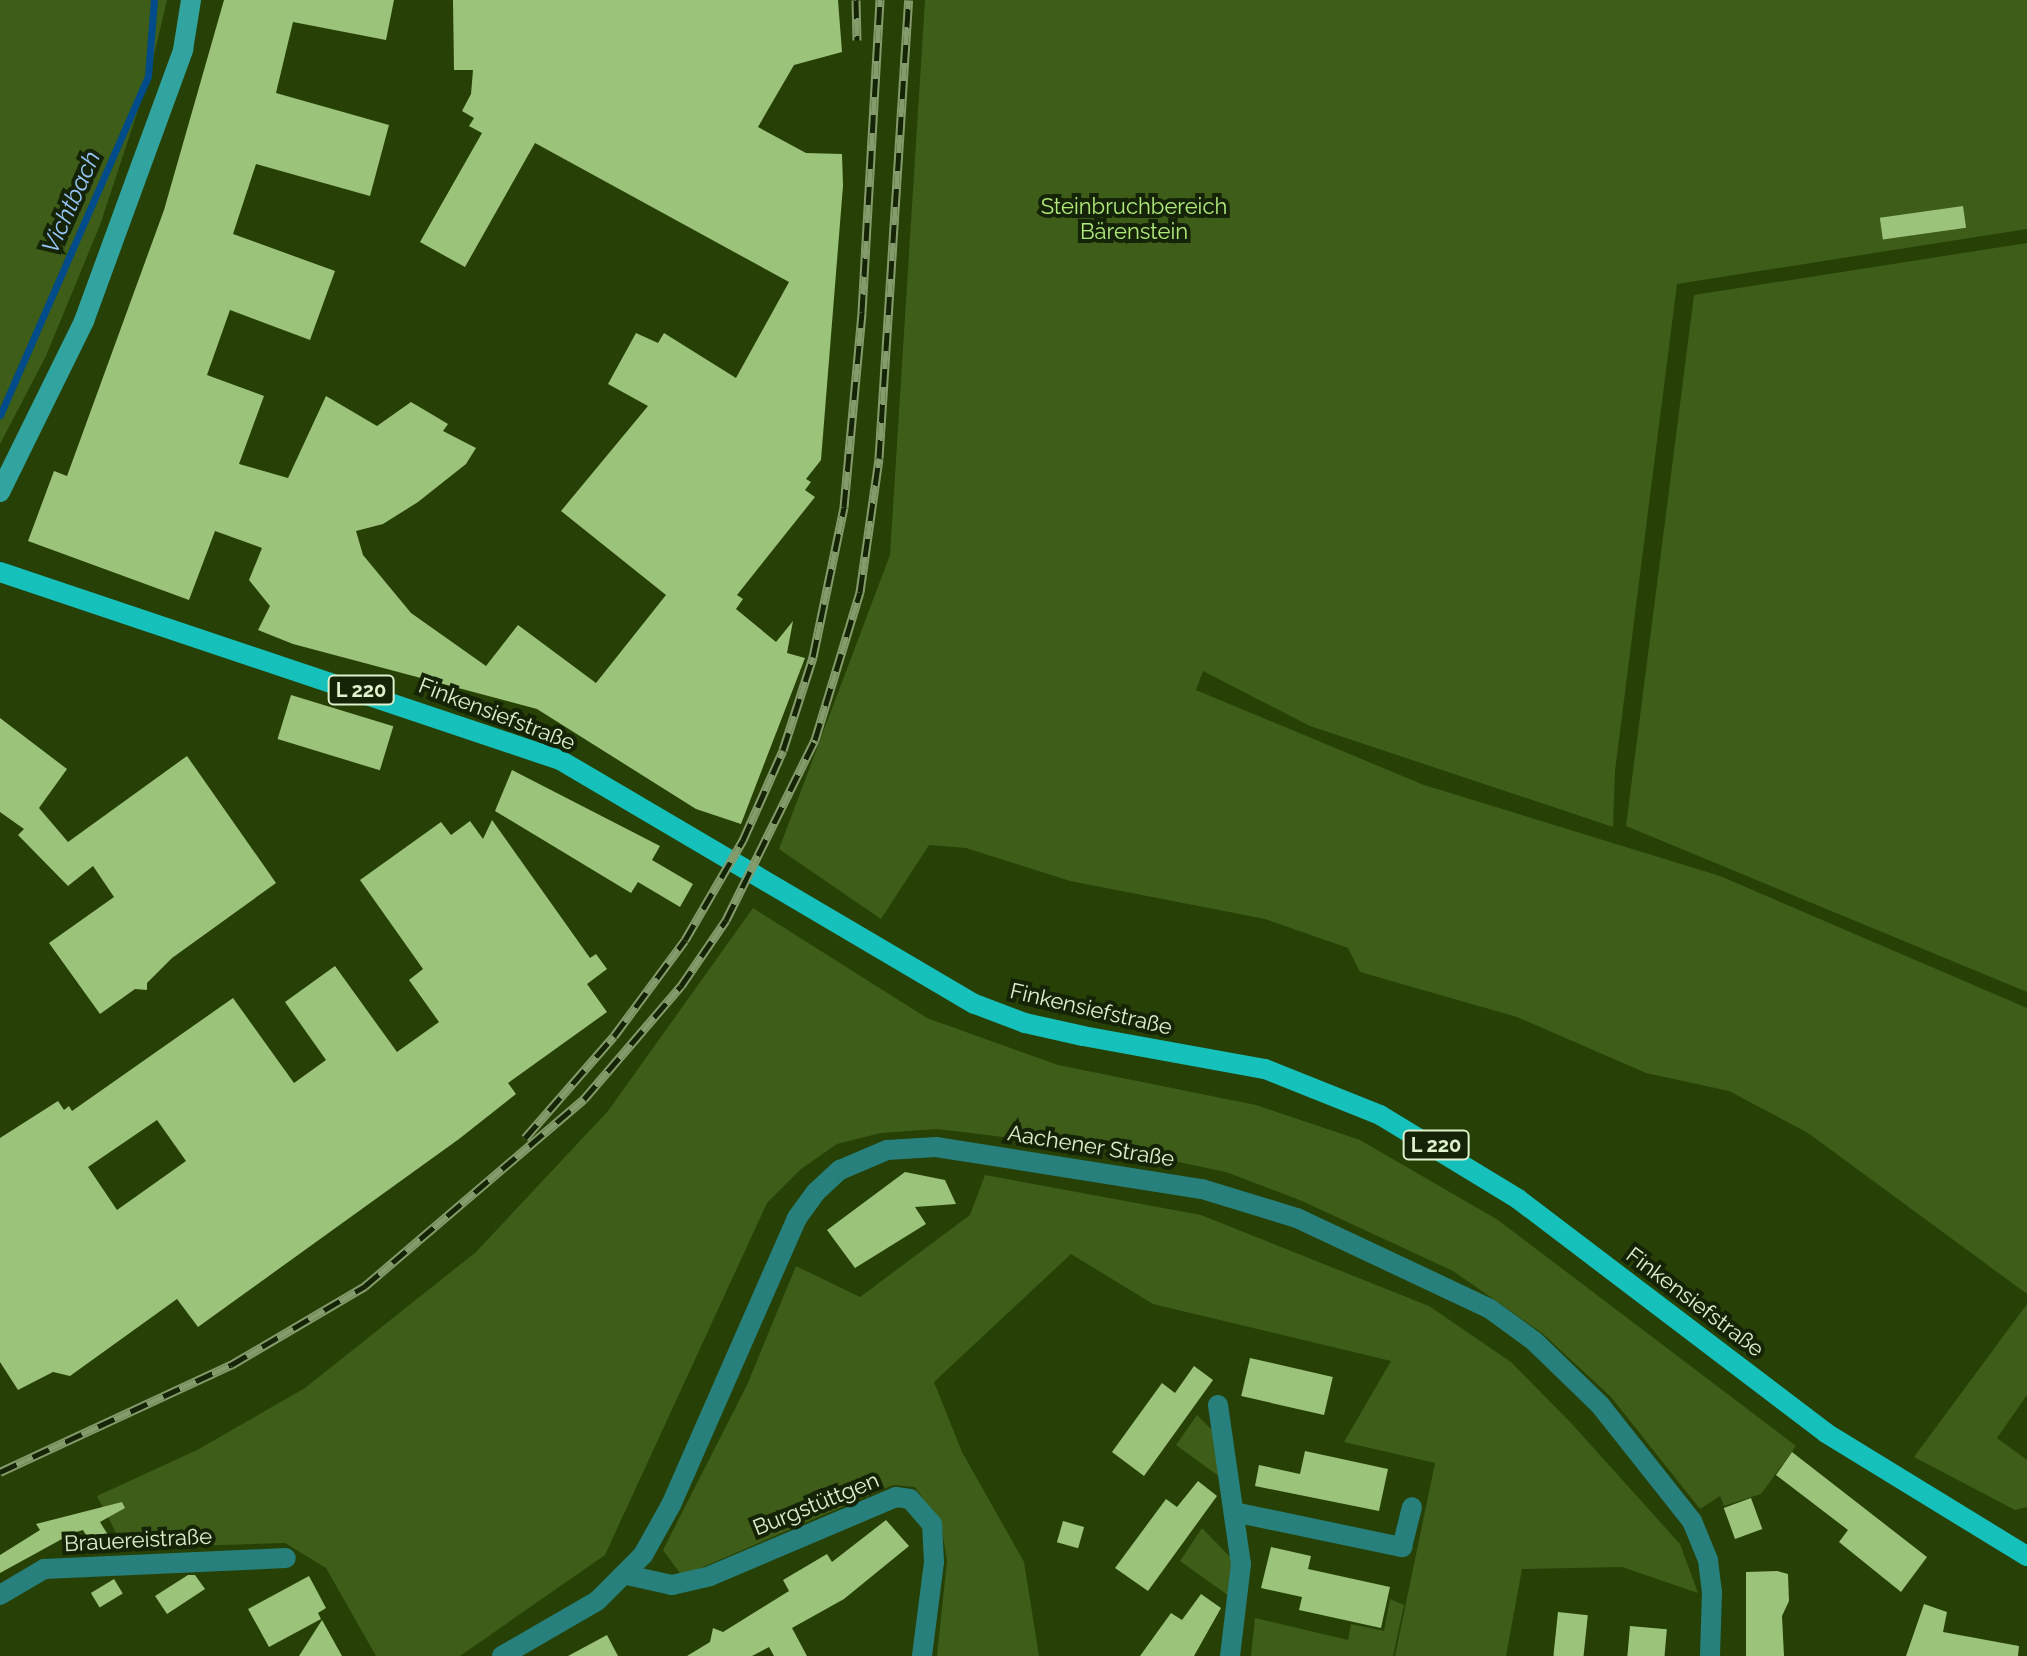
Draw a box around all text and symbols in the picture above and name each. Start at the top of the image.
water label: Vichtbach [36,146,106,258]
park label: Steinbruchbereich Bärenstein [1041,193,1227,244]
street label: Finkensiefstraße [415,672,579,756]
road number: L 220 [327,674,395,706]
street label: Finkensiefstraße [1007,978,1175,1040]
street label: Aachener Straße [1006,1120,1176,1172]
road number: L 220 [1402,1129,1470,1161]
street label: Finkensiefstraße [1621,1242,1769,1362]
street label: Burgstüttgen [749,1467,883,1541]
street label: Brauereistraße [63,1523,213,1557]

